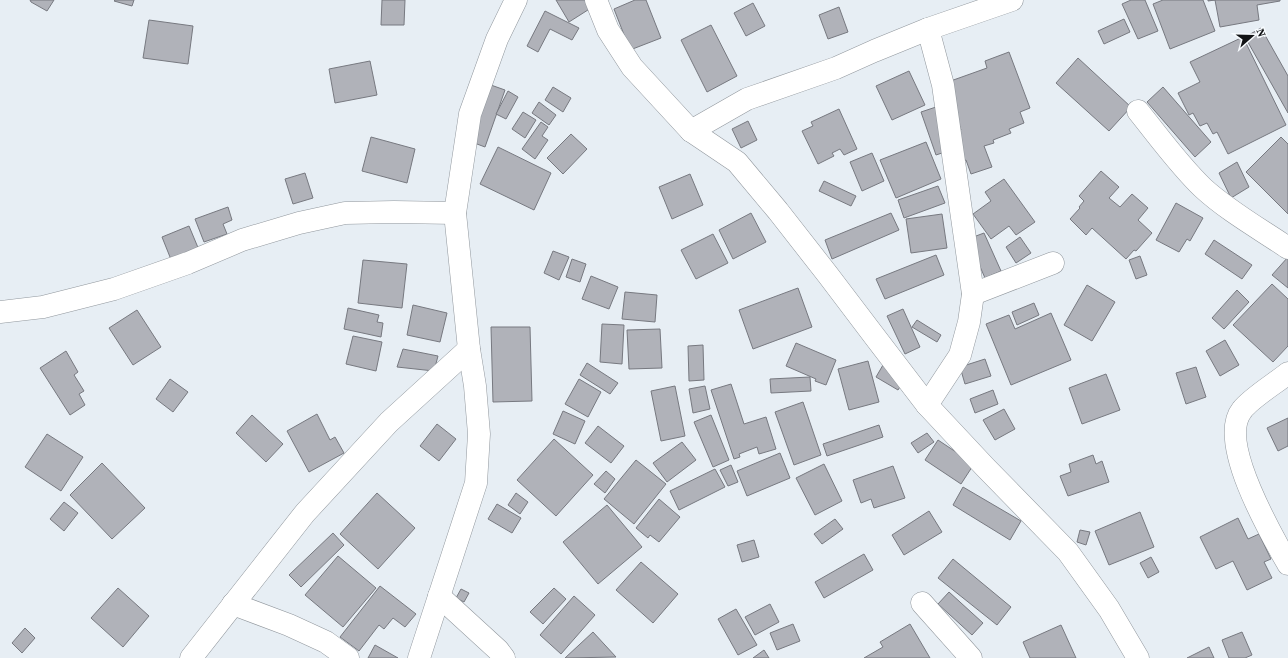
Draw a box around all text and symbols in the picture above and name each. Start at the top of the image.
north arrow [1232,16,1272,56]
text: N [1253,26,1269,39]

